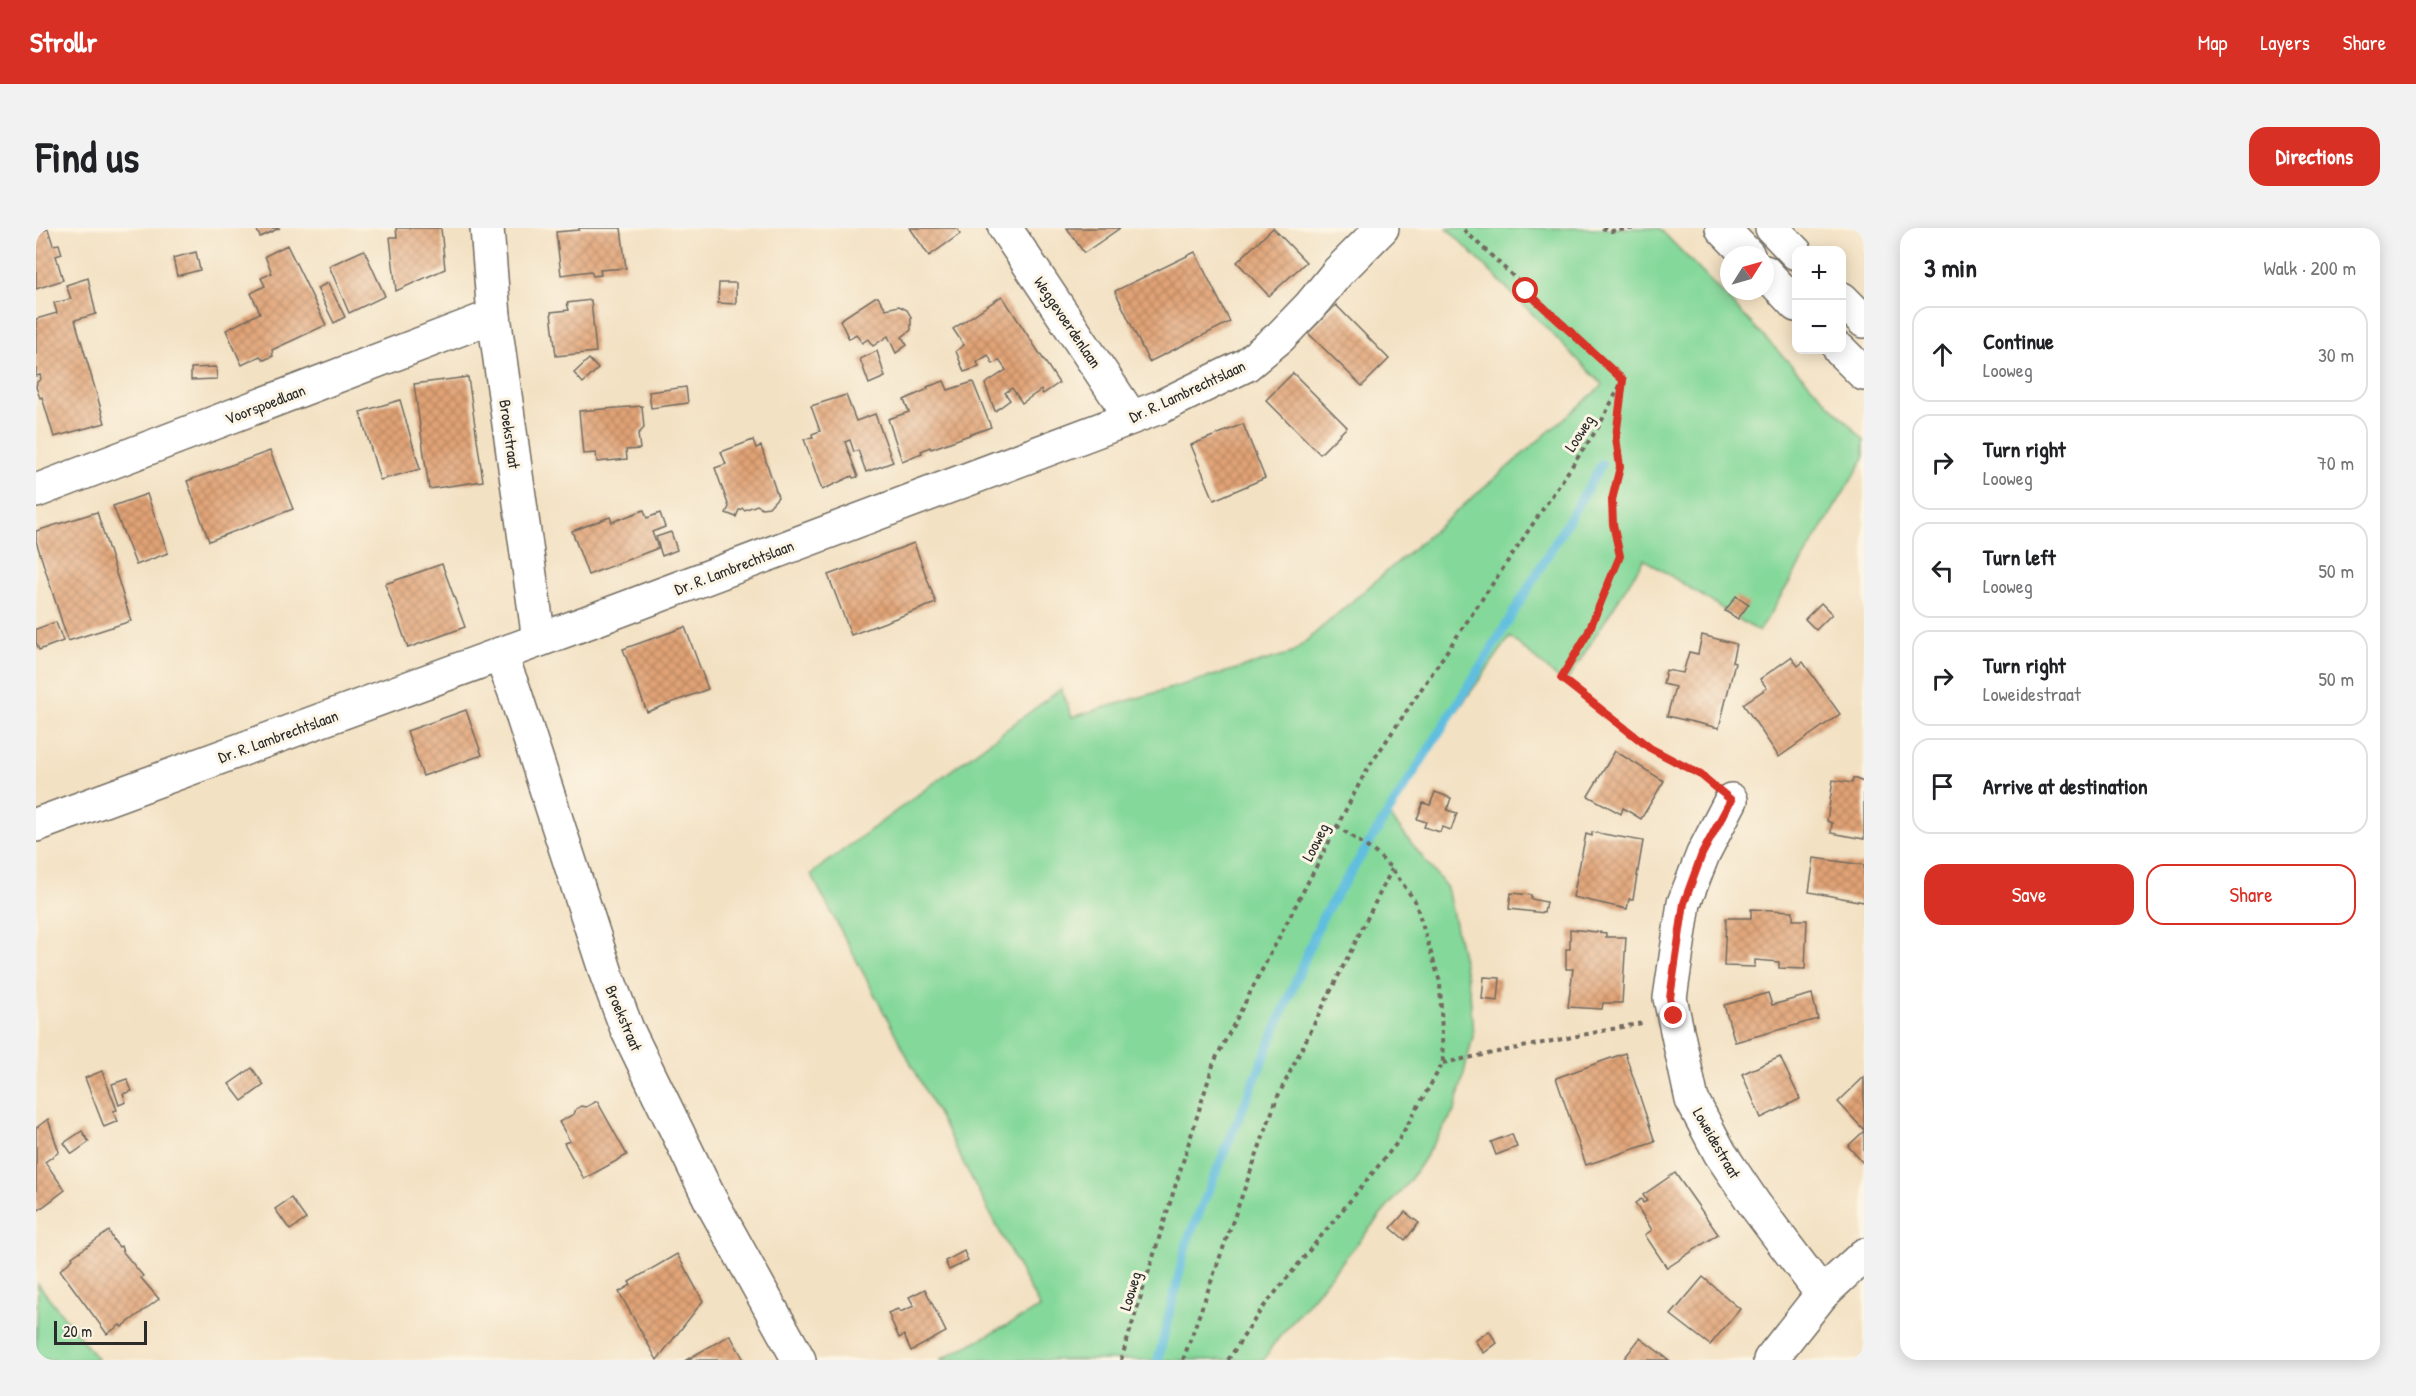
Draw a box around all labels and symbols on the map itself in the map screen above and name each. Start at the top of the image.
north arrow [1720,246,1774,300]
street label: Weggevoerdenlaan [1029,272,1107,372]
route start [1512,277,1538,303]
street label: Dr. R. Lambrechtslaan [1125,354,1249,428]
street label: Voorspoedlaan [222,379,308,429]
street label: Broekstraat [494,398,526,470]
street label: Looweg [1559,410,1599,456]
street label: Dr. R. Lambrechtslaan [671,534,797,600]
street label: Dr. R. Lambrechtslaan [215,704,341,768]
street label: Looweg [1296,819,1334,865]
street label: Broekstraat [600,982,648,1055]
route end [1660,1002,1686,1028]
street label: Loweidestraat [1688,1104,1746,1183]
street label: Looweg [1114,1269,1146,1313]
scale bar [54,1318,147,1346]

